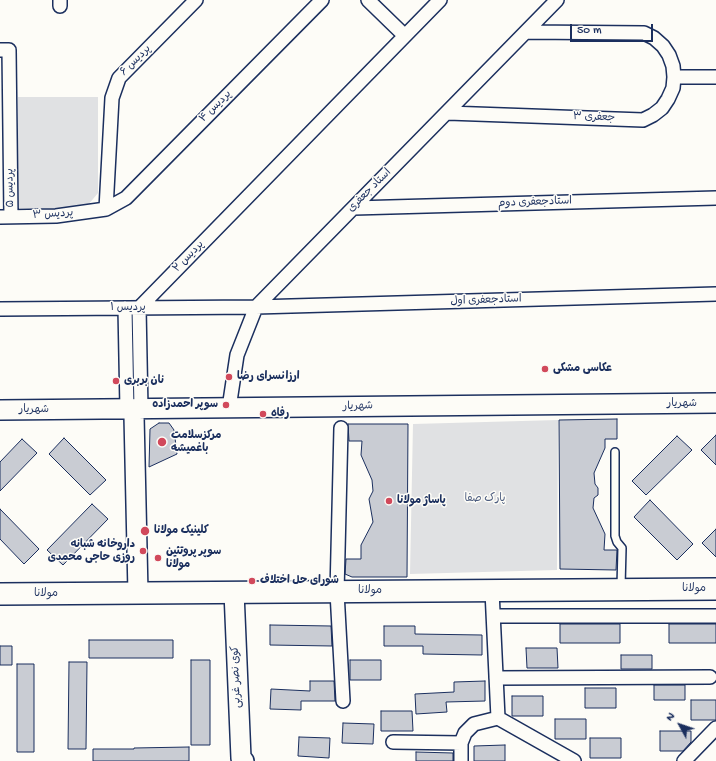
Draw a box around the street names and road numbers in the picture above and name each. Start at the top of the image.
street label: پردیس ۶ [118,43,154,79]
street label: پردیس ۴ [197,88,235,126]
street label: جعفری ۳ [573,111,615,125]
street label: استاد جعفری [345,166,395,216]
street label: پردیس ۵ [4,168,18,208]
street label: استادجعفری دوم [498,195,572,211]
street label: پردیس ۳ [32,207,74,223]
street label: پردیس ۲ [171,238,207,276]
street label: استادجعفری اول [450,293,522,309]
street label: پردیس ۱ [110,301,146,315]
street label: شهریار [667,397,697,411]
street label: شهریار [343,400,373,414]
street label: شهریار [19,403,49,417]
street label: مولانا [682,582,706,596]
street label: مولانا [358,584,382,598]
street label: مولانا [34,587,58,601]
street label: کوی نصر غربی [229,646,245,708]

